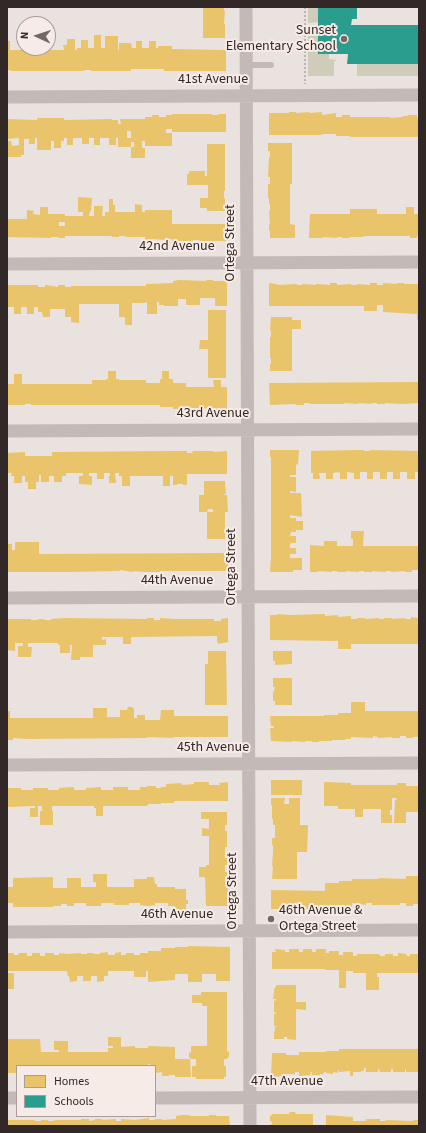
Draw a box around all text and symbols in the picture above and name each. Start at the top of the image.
north arrow [16,16,56,56]
place label: Sunset Elementary School [226,23,336,56]
text: N [17,31,32,39]
marker: Sunset Elementary School [339,34,349,44]
street label: 41st Avenue [178,72,248,88]
street label: Ortega Street [223,204,239,282]
street label: 42nd Avenue [139,239,215,255]
street label: 43rd Avenue [177,406,249,422]
street label: Ortega Street [224,528,240,606]
street label: 44th Avenue [141,573,213,589]
street label: 45th Avenue [177,740,249,756]
street label: Ortega Street [225,852,241,930]
place label: 46th Avenue & Ortega Street [279,903,363,936]
street label: 46th Avenue [141,907,213,923]
marker: 46th Avenue & Ortega Street [266,914,276,924]
legend [16,1065,156,1117]
text: Homes [54,1073,89,1090]
street label: 47th Avenue [251,1074,323,1090]
text: Schools [54,1093,94,1110]

